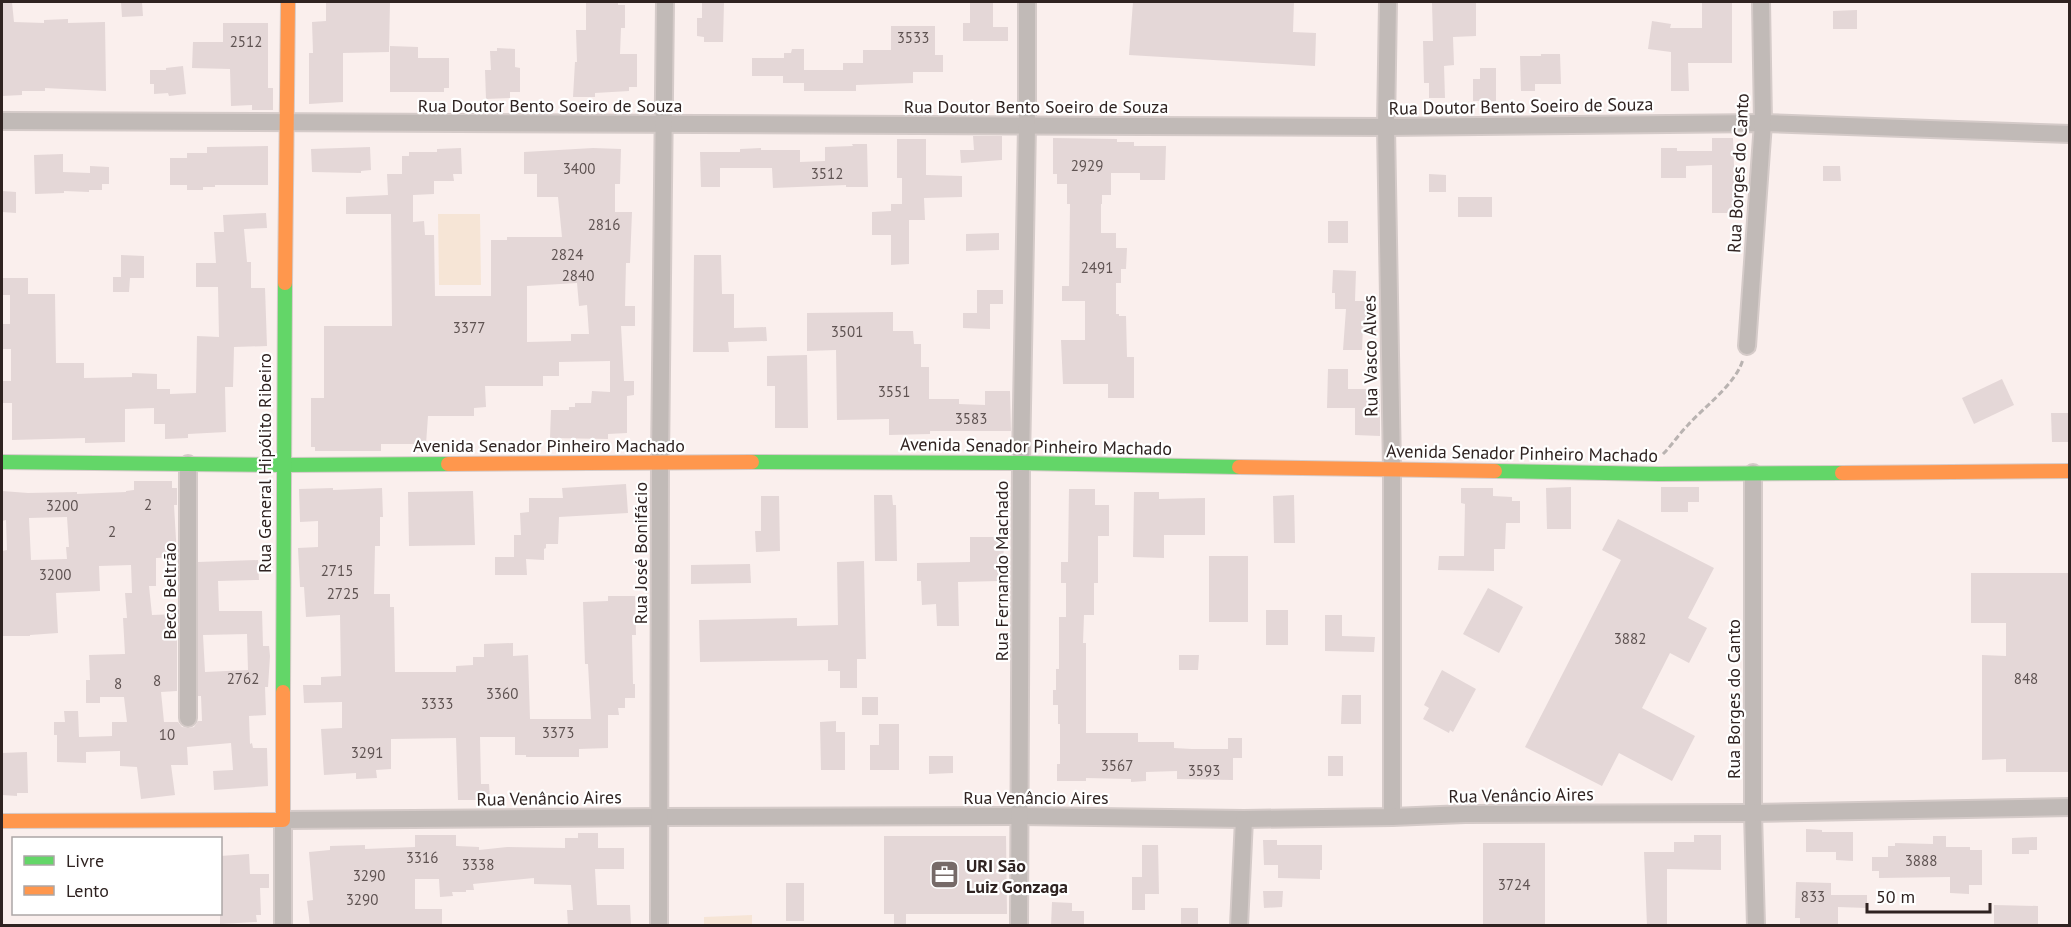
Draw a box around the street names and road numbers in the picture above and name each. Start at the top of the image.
street label: Rua Doutor Bento Soeiro de Souza [1388,92,1654,120]
street label: Rua Borges do Canto [1722,93,1754,253]
street label: Rua Doutor Bento Soeiro de Souza [418,94,682,117]
street label: Rua Doutor Bento Soeiro de Souza [904,95,1168,118]
street label: Rua Vasco Alves [1357,295,1383,417]
street label: Rua General Hipólito Ribeiro [253,353,276,573]
street label: Avenida Senador Pinheiro Machado [900,432,1172,460]
street label: Avenida Senador Pinheiro Machado [413,434,685,457]
street label: Avenida Senador Pinheiro Machado [1386,439,1658,467]
street label: Rua Fernando Machado [990,481,1013,661]
street label: Rua José Bonifácio [629,482,652,624]
street label: Beco Beltrão [158,542,181,640]
street label: Rua Borges do Canto [1722,619,1745,779]
street label: Rua Venâncio Aires [1448,782,1594,808]
street label: Rua Venâncio Aires [476,785,622,811]
street label: Rua Venâncio Aires [963,786,1109,809]

